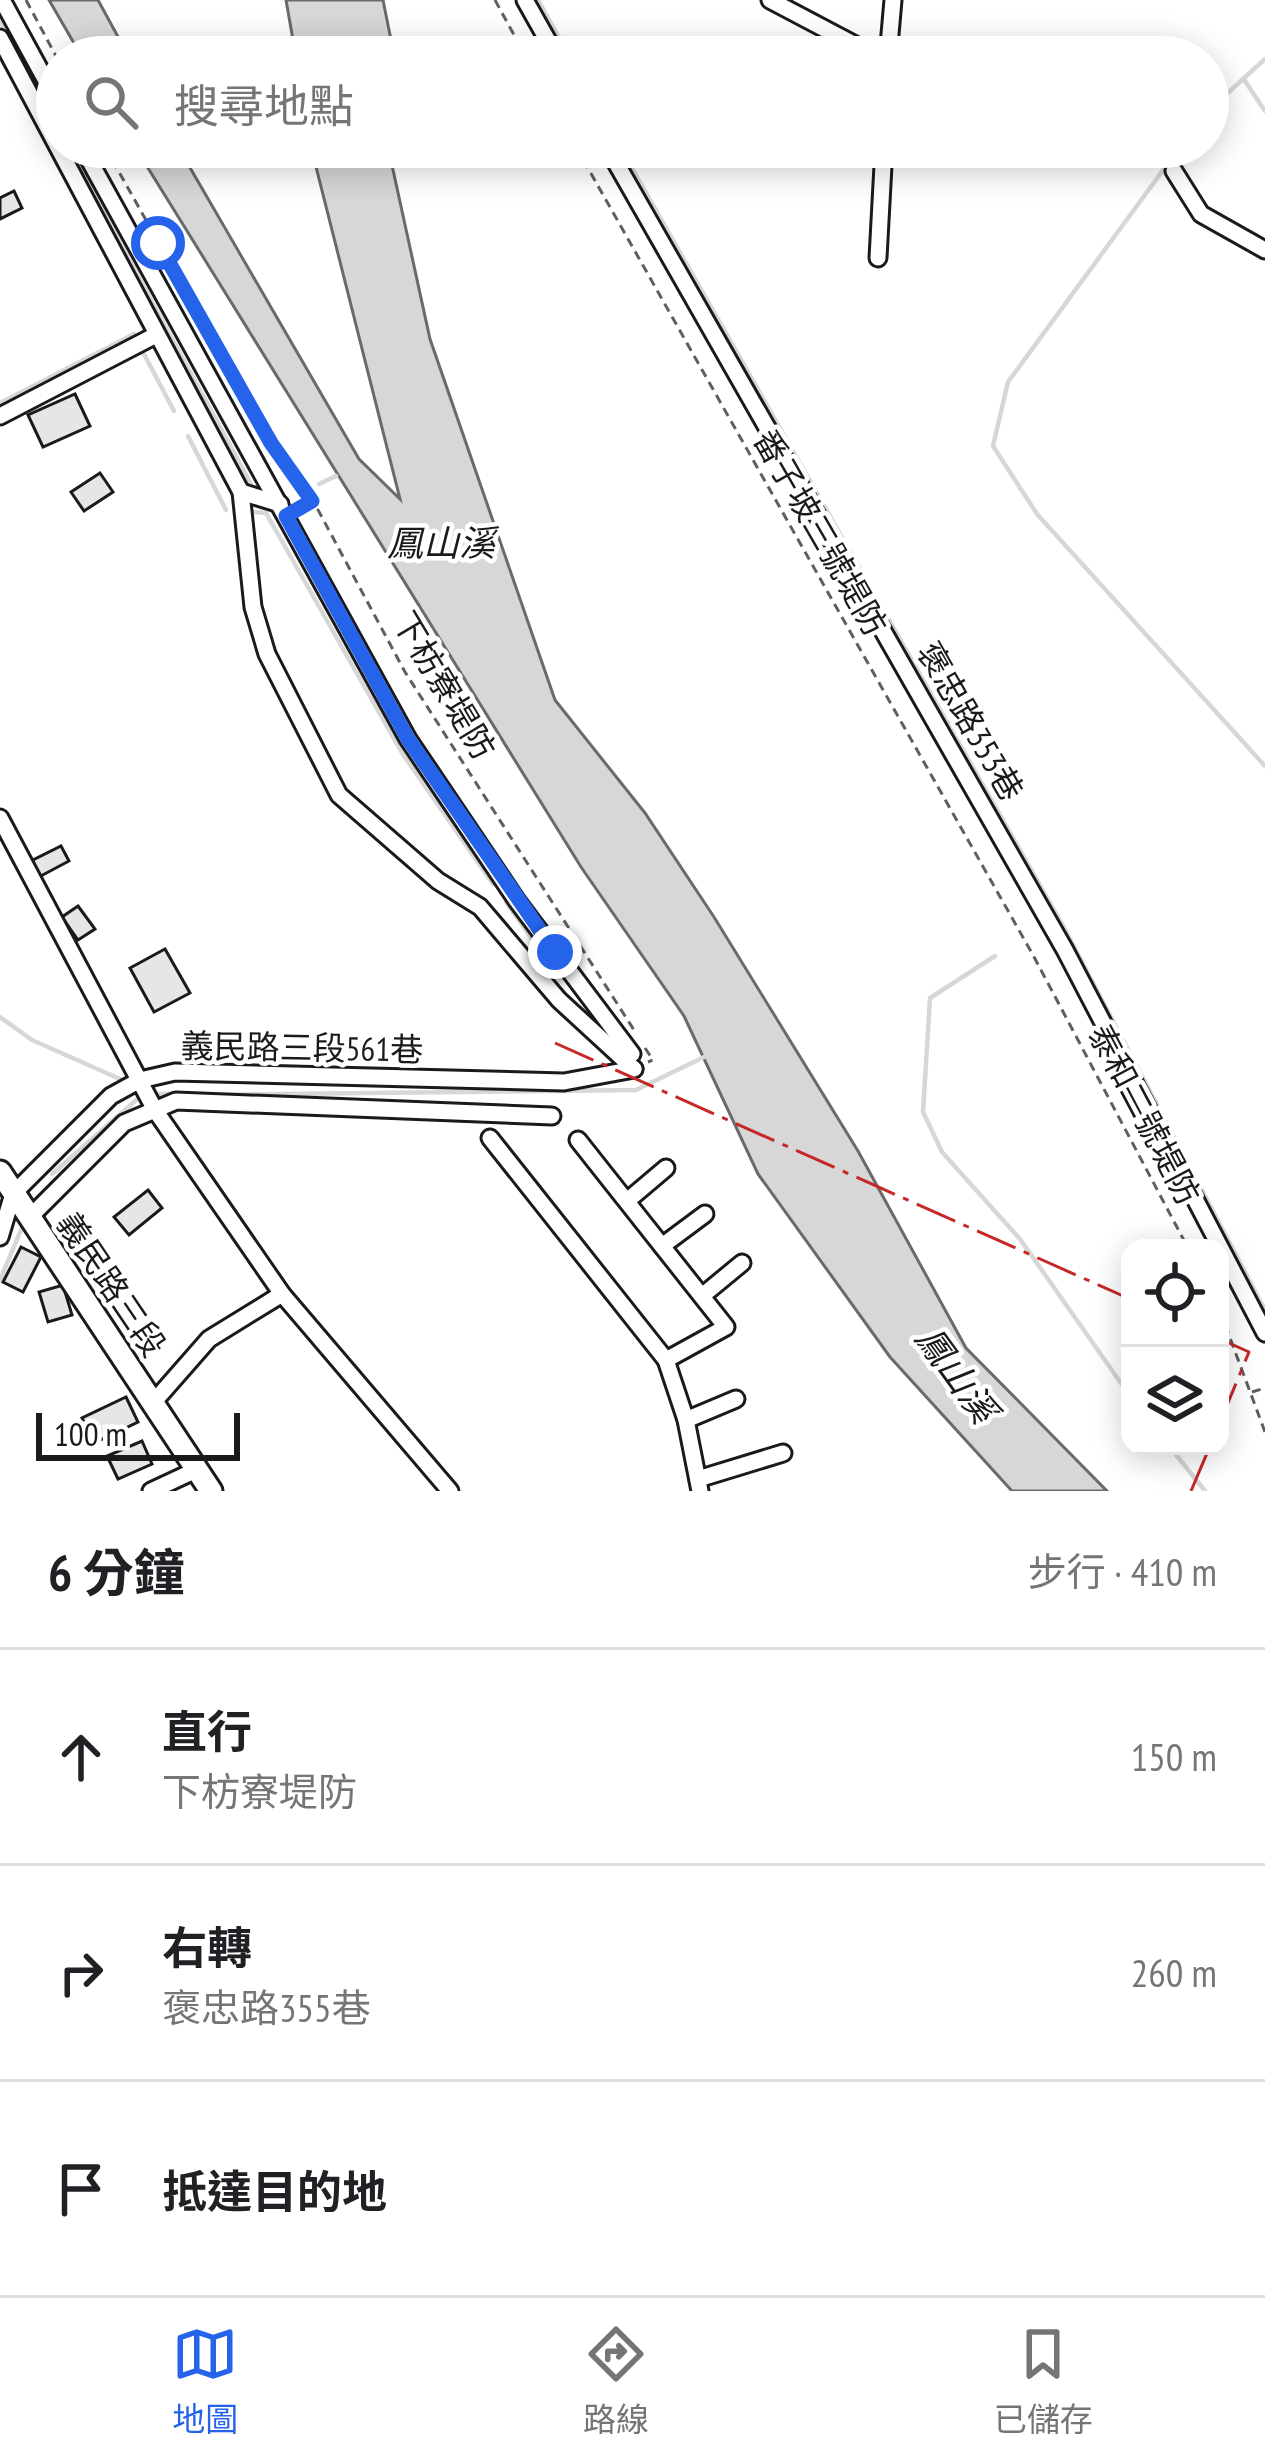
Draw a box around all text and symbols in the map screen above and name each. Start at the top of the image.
search box [36,36,1229,168]
icon: search [78,69,144,135]
text: 搜尋地點 [174,76,354,134]
route start [131,216,185,270]
street label: 番子坡三號堤防 [745,421,897,643]
water label: 鳳山溪 [387,519,500,566]
street label: 下枋寮堤防 [384,603,506,767]
street label: 褒忠路353巷 [908,634,1034,808]
route end [528,925,582,979]
street label: 泰和二號堤防 [1080,1016,1210,1212]
street label: 義民路三段561巷 [180,1023,424,1071]
street label: 義民路三段 [48,1204,176,1364]
map controls [1121,1239,1229,1455]
button: locate [1121,1239,1229,1347]
water label: 鳳山溪 [906,1316,1011,1436]
button: layers [1121,1347,1229,1455]
scale bar [36,1407,240,1460]
text: 100 m [54,1412,127,1455]
text: 6 分鐘 [48,1539,185,1605]
text: 步行 · 410 m [1028,1546,1217,1597]
text: 直行 [162,1702,252,1760]
icon: ahead [48,1724,114,1790]
text: 150 m [1131,1731,1217,1782]
text: 下枋寮堤防 [162,1766,357,1817]
text: 右轉 [162,1918,252,1976]
icon: right [48,1940,114,2006]
text: 260 m [1131,1947,1217,1998]
text: 褒忠路355巷 [162,1982,371,2033]
icon: arrive [48,2156,114,2222]
text: 抵達目的地 [162,2162,387,2220]
tab: 地圖 [172,2321,238,2441]
tab: 路線 [583,2321,649,2441]
tab: 已儲存 [994,2321,1093,2441]

